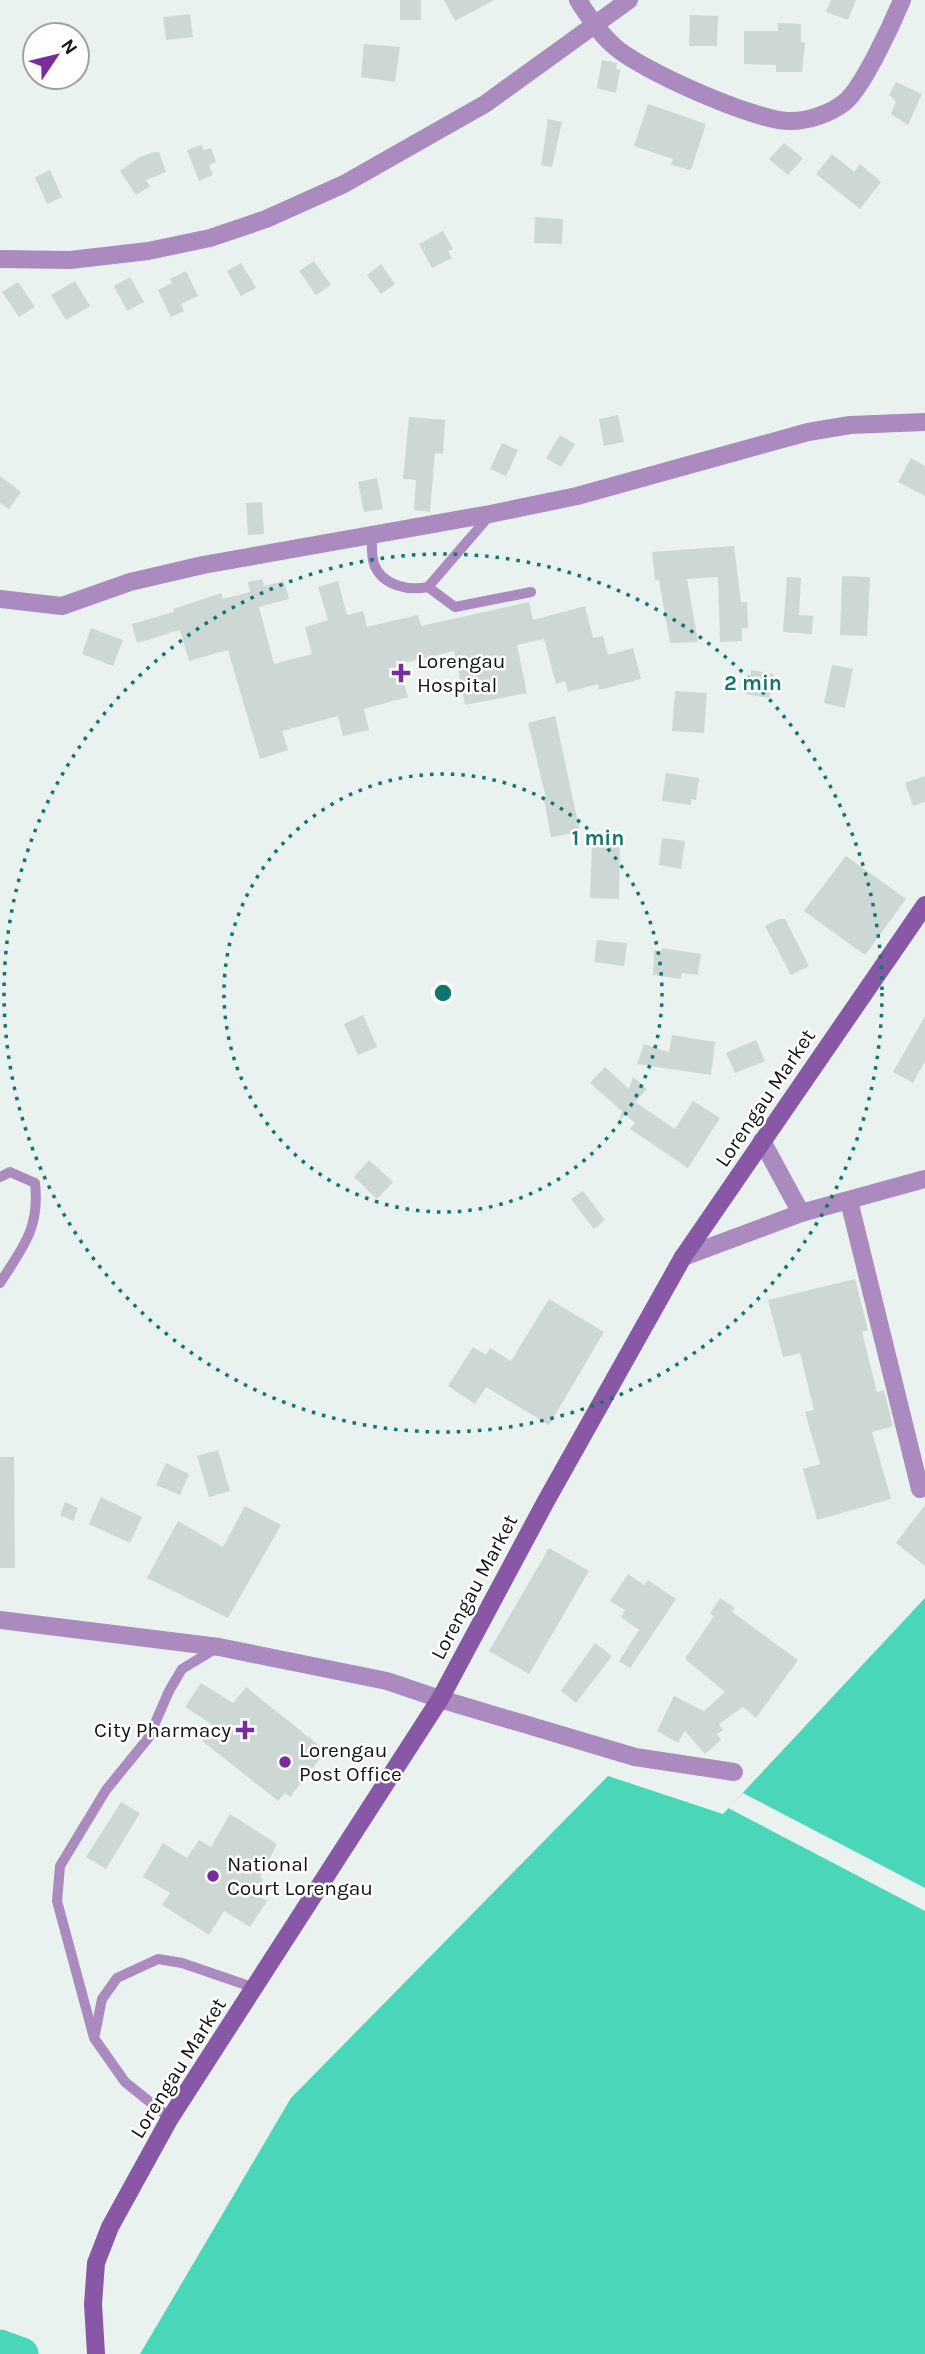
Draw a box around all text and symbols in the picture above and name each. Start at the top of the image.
north arrow [21,21,91,91]
text: N [56,35,82,59]
place label: Lorengau Hospital [417,649,505,697]
marker: Lorengau Hospital [391,663,411,683]
text: 2 min [724,671,782,695]
text: 1 min [572,826,624,850]
centre of rings [431,981,455,1005]
street label: Lorengau Market [710,1025,820,1171]
street label: Lorengau Market [426,1510,522,1664]
place label: City Pharmacy [94,1718,231,1742]
marker: City Pharmacy [237,1722,253,1738]
place label: Lorengau Post Office [299,1738,402,1786]
marker: Lorengau Post Office [277,1754,293,1770]
place label: National Court Lorengau [227,1852,373,1900]
marker: National Court Lorengau [205,1868,221,1884]
street label: Lorengau Market [125,1993,231,2143]

